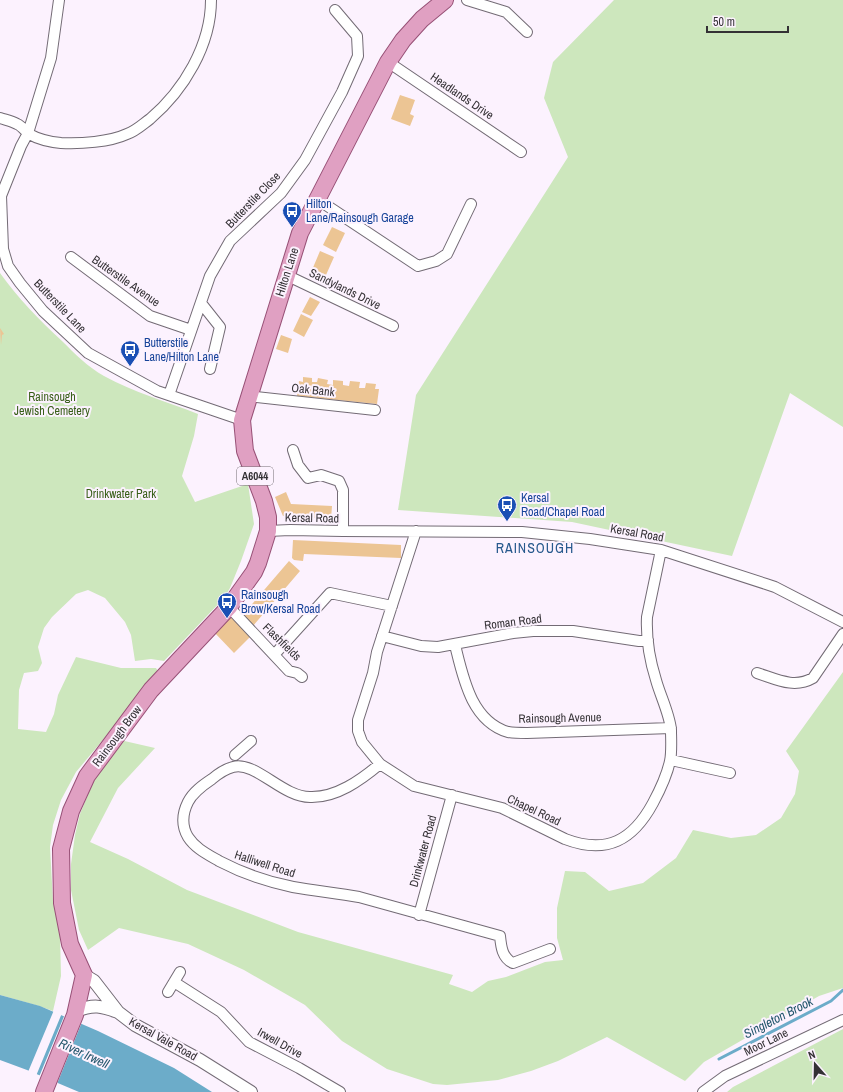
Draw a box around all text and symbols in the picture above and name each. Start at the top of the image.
scale bar [707,8,788,34]
text: 50 m [713,14,735,30]
street label: Headlands Drive [427,69,497,123]
street label: Butterstile Close [222,168,284,232]
place label: Hilton Lane/Rainsough Garage [306,196,414,226]
bus stop icon: Hilton Lane/Rainsough Garage [281,200,303,228]
street label: Hilton Lane [272,246,302,298]
street label: Butterstile Avenue [89,252,163,310]
street label: Sandylands Drive [307,265,383,313]
street label: Butterstile Lane [30,276,90,336]
place label: Butterstile Lane/Hilton Lane [144,335,219,365]
bus stop icon: Butterstile Lane/Hilton Lane [119,339,141,367]
street label: Oak Bank [291,380,335,400]
park label: Rainsough Jewish Cemetery [14,389,90,419]
road number: A6044 [237,467,273,485]
park label: Drinkwater Park [86,486,156,502]
place label: Kersal Road/Chapel Road [521,490,605,520]
bus stop icon: Kersal Road/Chapel Road [496,494,518,522]
street label: Kersal Road [285,510,339,526]
street label: Kersal Road [609,520,665,546]
district label: RAINSOUGH [496,539,574,557]
place label: Rainsough Brow/Kersal Road [241,587,320,617]
bus stop icon: Rainsough Brow/Kersal Road [216,591,238,619]
street label: Roman Road [483,611,543,633]
street label: Flashfields [259,620,305,664]
street label: Rainsough Brow [89,701,146,770]
street label: Rainsough Avenue [518,709,602,727]
street label: Chapel Road [505,791,563,829]
street label: Drinkwater Road [406,813,440,889]
street label: Halliwell Road [233,847,297,881]
water label: Singleton Brook [741,992,816,1042]
street label: Kersal Vale Road [126,1014,200,1064]
street label: Irwell Drive [255,1024,305,1062]
street label: Moor Lane [741,1024,791,1060]
water label: River Irwell [56,1034,112,1073]
north arrow [795,1044,835,1084]
text: N [806,1047,817,1062]

